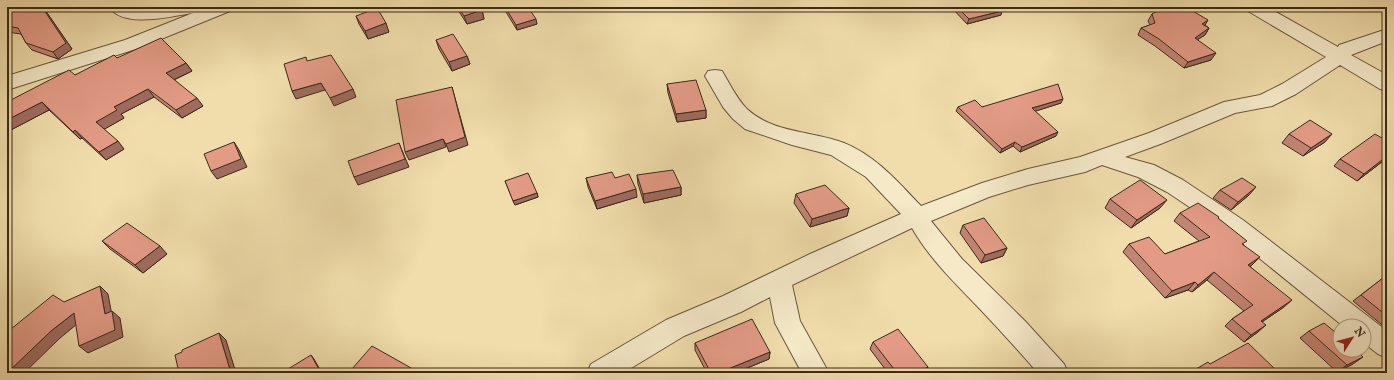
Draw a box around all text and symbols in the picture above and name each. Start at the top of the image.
north arrow [1332,318,1372,358]
text: N [1350,324,1368,341]

